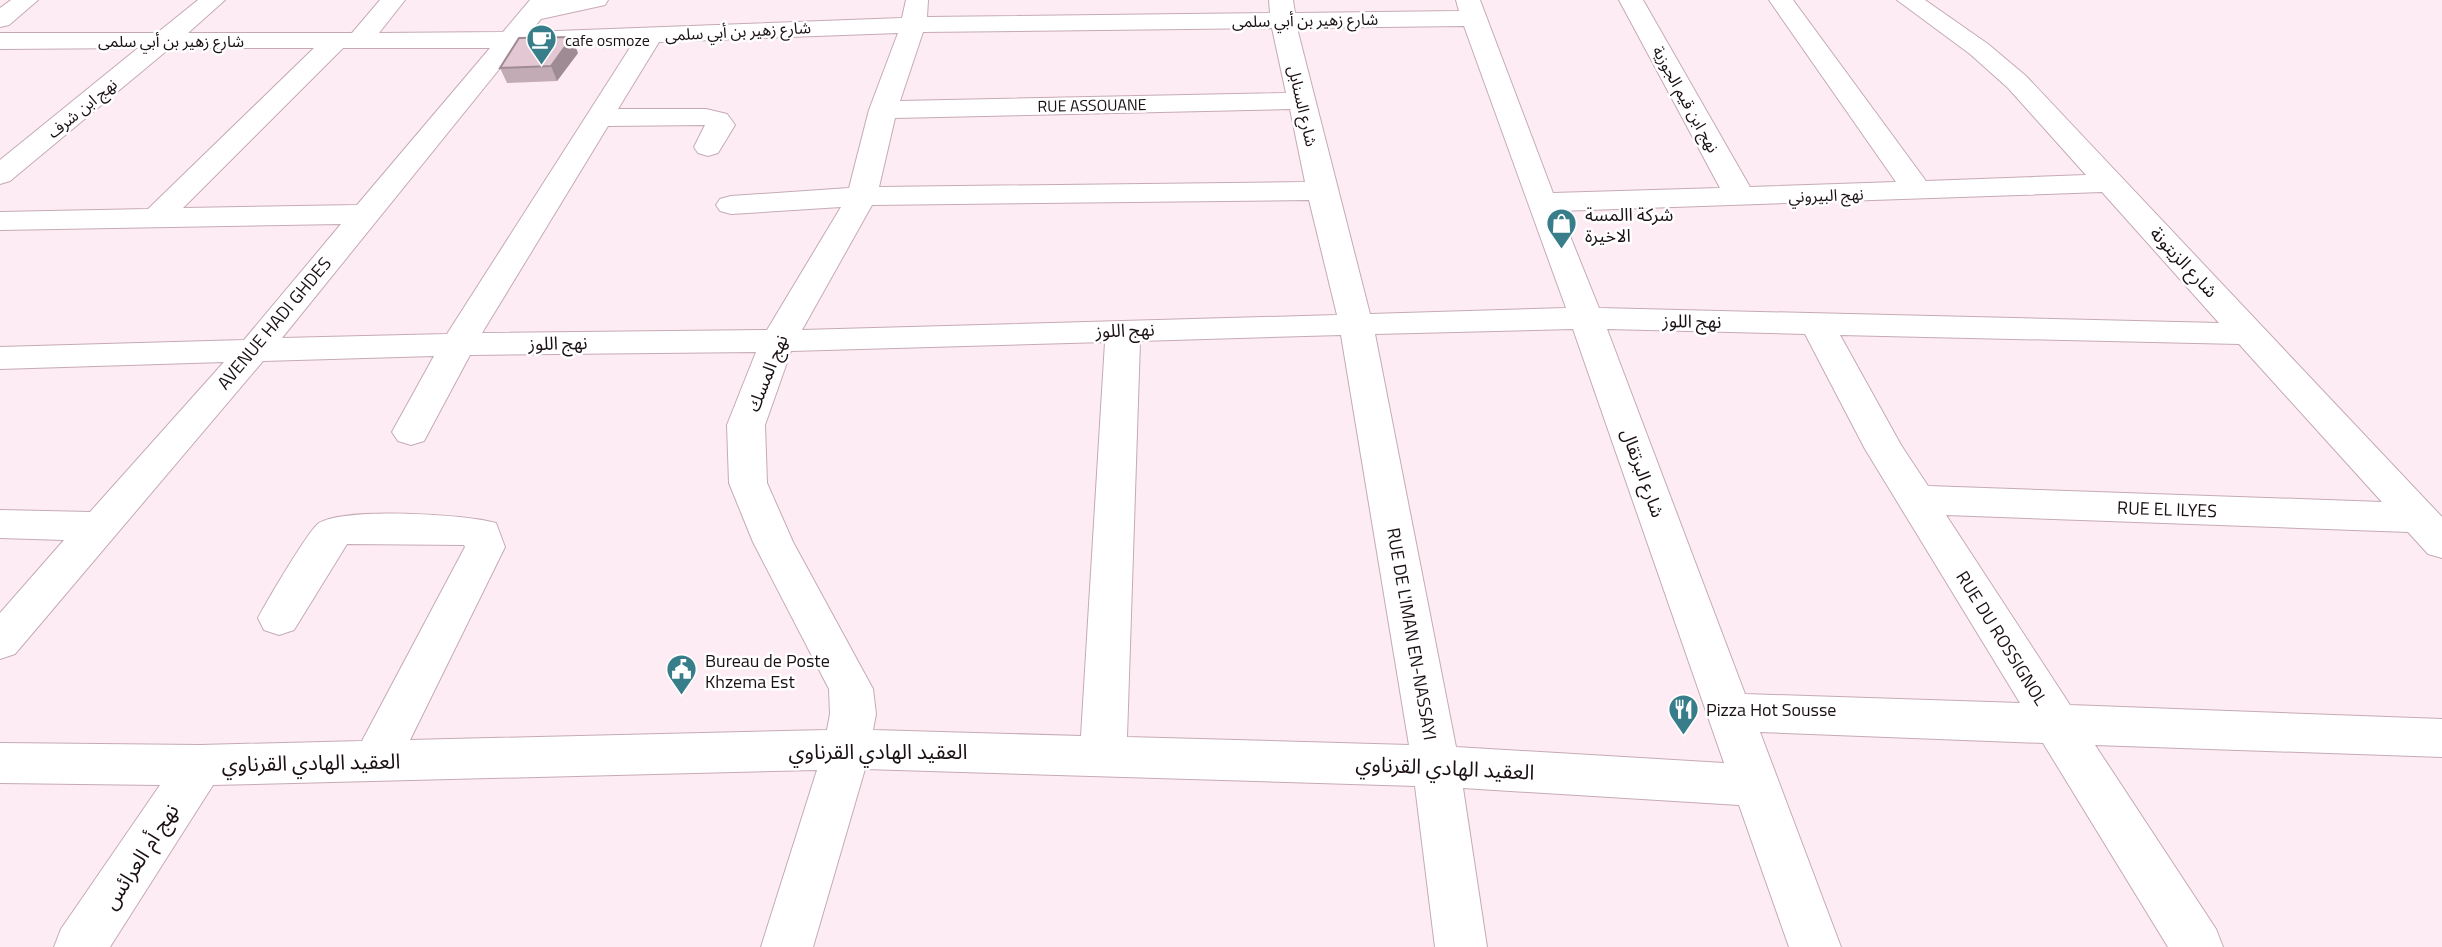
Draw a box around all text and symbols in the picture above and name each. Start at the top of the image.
street label: شارع زهير بن أبي سلمى [1232,7,1378,34]
street label: شارع زهير بن أبي سلمى [664,15,812,48]
cafe icon: cafe osmoze [525,23,559,67]
place label: cafe osmoze [565,28,650,52]
street label: شارع زهير بن أبي سلمى [98,29,244,54]
street label: نهج ابن قيم الجوزية [1646,41,1725,157]
street label: شارع السنابل [1281,63,1324,149]
street label: نهج ابن شرف [42,72,123,144]
street label: RUE ASSOUANE [1037,92,1147,118]
street label: نهج البيروني [1788,182,1864,209]
place label: شركة االمسة الاخيرة [1585,201,1673,249]
shop icon: شركة االمسة الاخيرة [1545,207,1579,251]
street label: شارع الزيتونة [2143,220,2224,304]
street label: AVENUE HADI GHDES [210,251,338,395]
street label: نهج اللوز [1661,307,1722,335]
street label: نهج اللوز [1094,315,1155,345]
street label: نهج اللوز [527,329,588,357]
street label: نهج المسك [739,330,795,416]
street label: شارع البرتقال [1614,425,1672,522]
street label: RUE EL ILYES [2117,494,2217,524]
street label: RUE DE L'IMAN EN-NASSAYI [1380,526,1444,742]
street label: RUE DU ROSSIGNOL [1950,565,2055,711]
place label: Bureau de Poste Khzema Est [705,647,830,695]
public building icon: Bureau de Poste Khzema Est [665,653,699,697]
restaurant icon: Pizza Hot Sousse [1666,692,1700,736]
place label: Pizza Hot Sousse [1706,696,1836,723]
street label: العقيد الهادي القرناوي [789,735,967,768]
street label: العقيد الهادي القرناوي [221,744,401,780]
street label: العقيد الهادي القرناوي [1355,746,1535,789]
street label: نهج أم العرائس [94,797,187,916]

